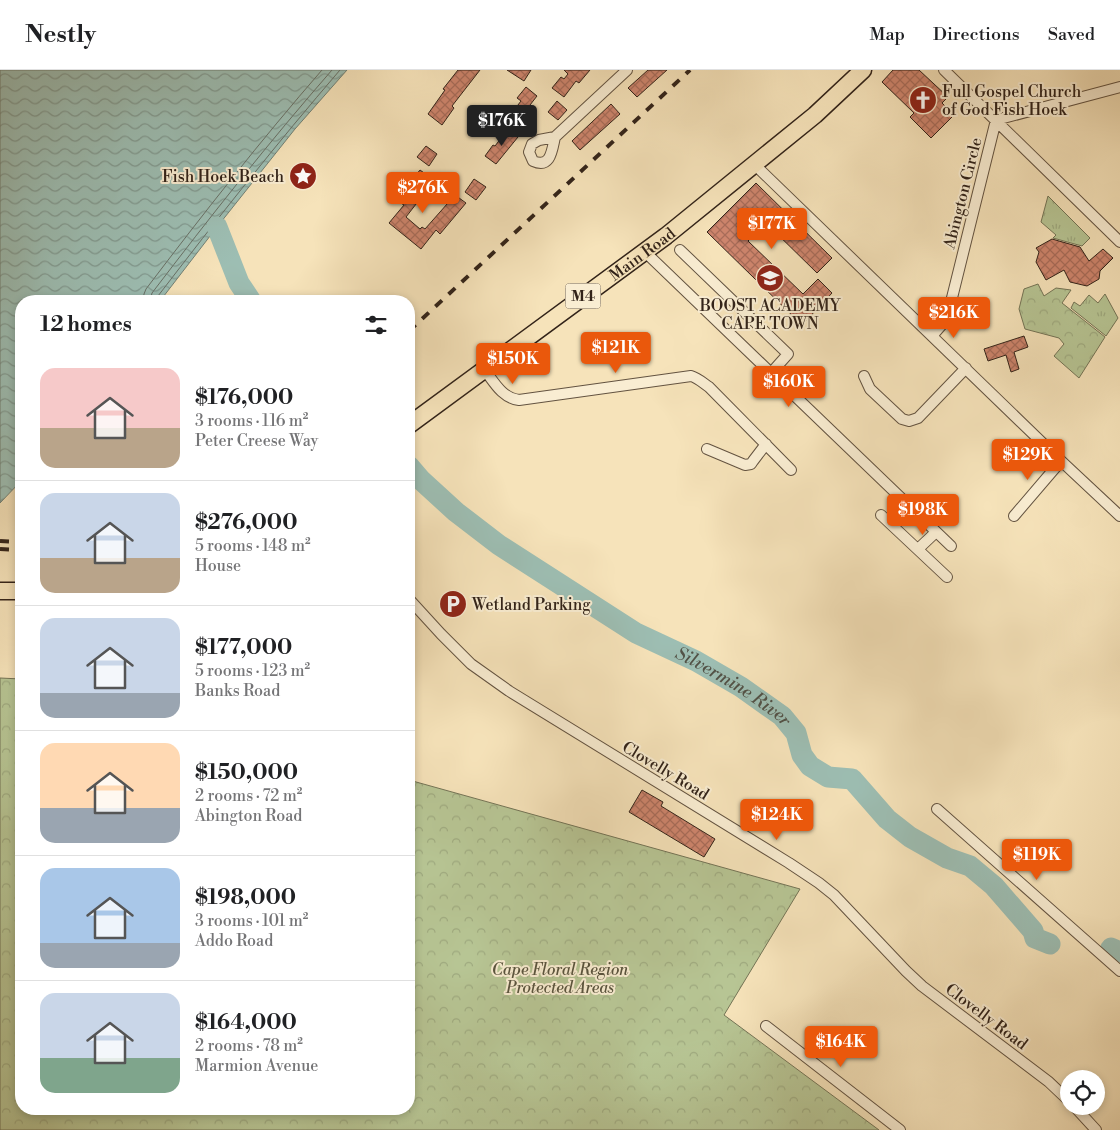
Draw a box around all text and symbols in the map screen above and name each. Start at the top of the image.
text: Nestly [25,20,96,50]
text: Map [869,23,905,46]
text: Directions [933,23,1020,46]
text: Saved [1048,23,1095,46]
place label: Full Gospel Church of God Fish Hoek [942,82,1082,120]
church icon: Full Gospel Church of God Fish Hoek [908,85,938,115]
pin: $176K [467,104,537,147]
text: $176K [478,111,526,131]
street label: Abington Circle [939,136,986,252]
place icon: Fish Hoek Beach [288,161,318,191]
place label: Fish Hoek Beach [162,167,284,187]
pin: $276K [388,172,458,214]
text: $276K [397,178,449,198]
pin: $177K [737,208,807,250]
text: $177K [748,214,796,234]
street label: Main Road [605,223,680,286]
school or university icon: BOOST ACADEMY CAPE TOWN [755,263,785,293]
road number: M4 [566,284,600,308]
place label: BOOST ACADEMY CAPE TOWN [699,296,842,334]
pin: $216K [919,296,989,339]
text: $216K [929,303,979,323]
icon: filters [362,311,390,339]
text: 12 homes [40,312,132,338]
pin: $121K [581,332,651,374]
text: $121K [592,338,640,358]
pin: $150K [478,342,548,385]
text: $150K [487,349,539,369]
pin: $160K [754,366,824,408]
text: $160K [763,372,815,392]
text: $176,000 [195,385,293,411]
icon: home [80,388,140,448]
text: 3 rooms · 116 m² [195,411,308,431]
text: Peter Creese Way [195,431,318,451]
pin: $129K [993,438,1063,481]
text: $129K [1003,445,1053,465]
pin: $198K [888,494,958,536]
text: $198K [898,500,948,520]
text: $276,000 [195,510,297,536]
icon: home [80,513,140,573]
text: 5 rooms · 148 m² [195,536,311,556]
text: House [195,556,241,576]
parking icon: Wetland Parking [438,589,468,619]
place label: Wetland Parking [471,595,591,615]
text: $177,000 [195,635,292,661]
icon: home [80,638,140,698]
water label: Silvermine River [671,642,796,731]
text: 5 rooms · 123 m² [195,661,310,681]
text: Banks Road [195,681,280,701]
street label: Clovelly Road [618,737,713,805]
text: $150,000 [195,760,298,786]
icon: home [80,763,140,823]
text: 2 rooms · 72 m² [195,786,302,806]
pin: $124K [742,798,812,841]
text: $124K [751,805,803,825]
text: Abington Road [195,806,302,826]
pin: $119K [1002,838,1072,881]
text: $119K [1013,845,1061,865]
text: $198,000 [195,885,296,911]
icon: home [80,888,140,948]
text: 3 rooms · 101 m² [195,911,308,931]
text: Addo Road [195,931,273,951]
park label: Cape Floral Region Protected Areas [492,960,629,998]
street label: Clovelly Road [941,979,1032,1054]
text: $164,000 [195,1010,297,1036]
icon: home [80,1013,140,1073]
pin: $164K [806,1026,876,1068]
text: $164K [816,1032,866,1052]
text: 2 rooms · 78 m² [195,1036,303,1056]
text: Marmion Avenue [195,1056,318,1076]
map controls [1060,1070,1105,1115]
button: locate [1060,1070,1105,1115]

